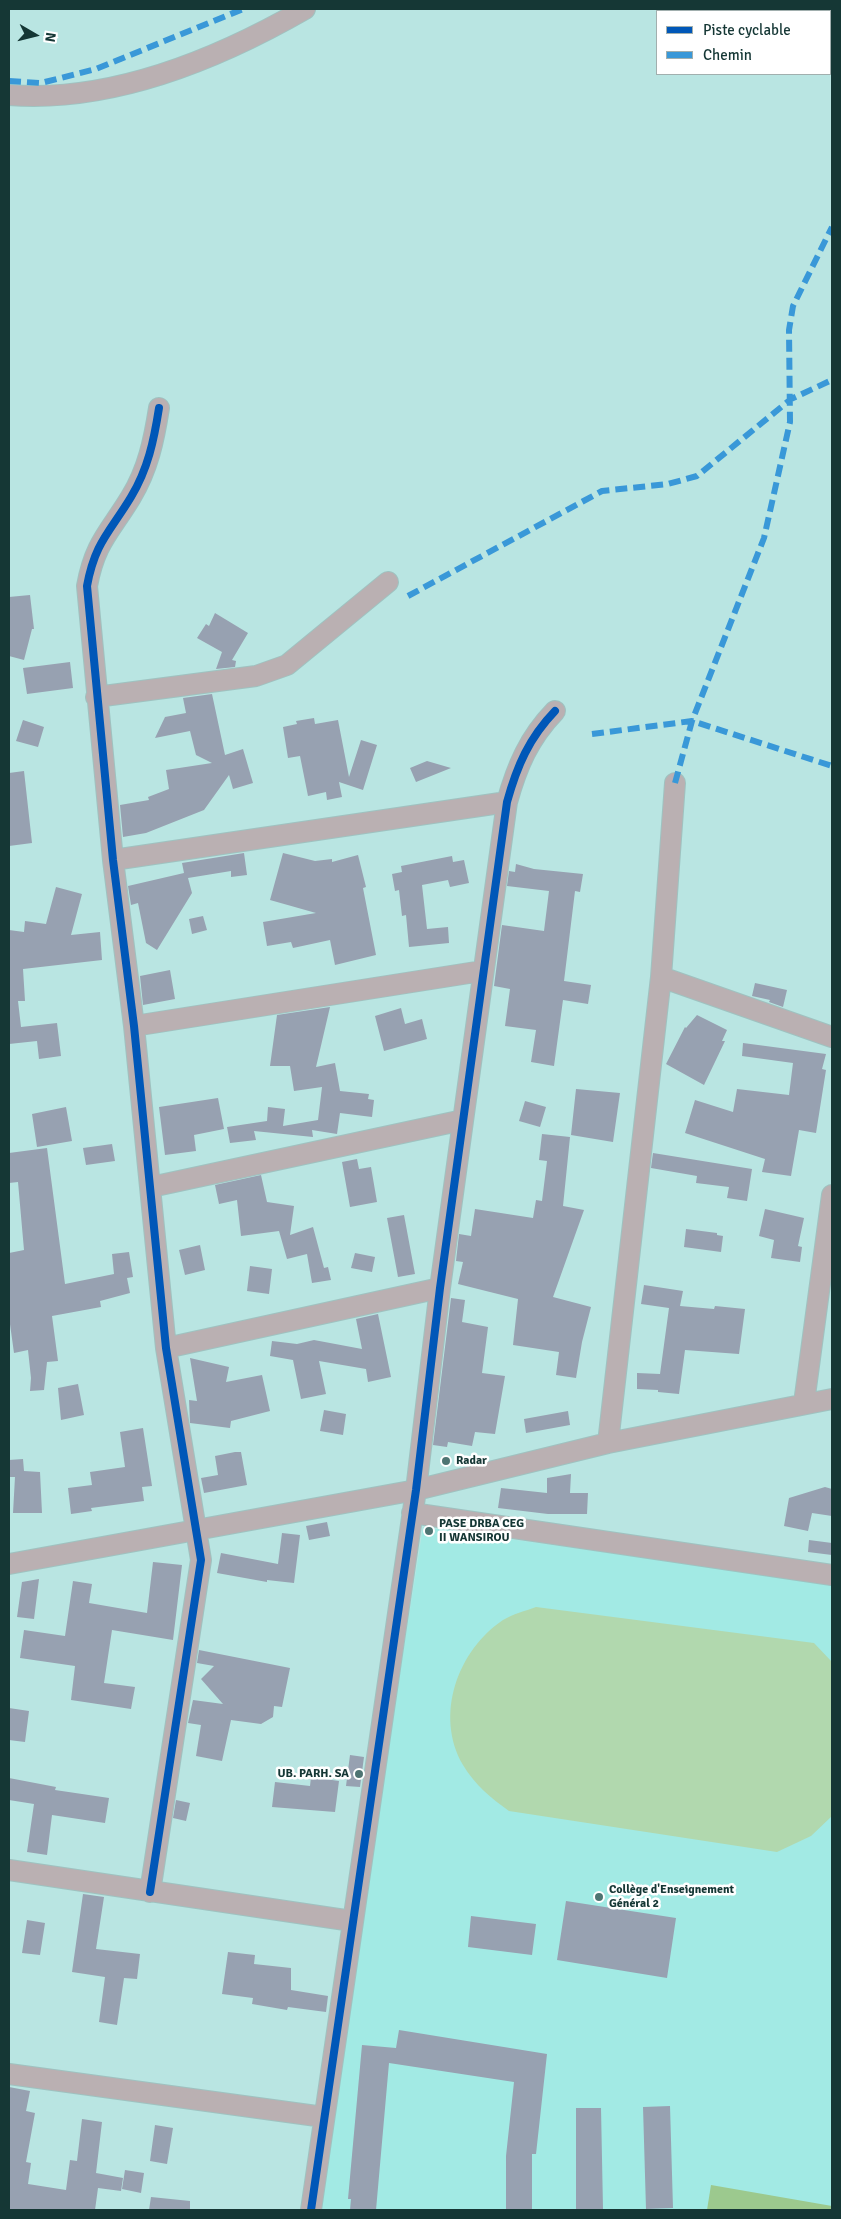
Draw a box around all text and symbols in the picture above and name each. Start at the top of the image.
north arrow [10,10,60,60]
legend [656,10,831,75]
text: Piste cyclable [703,21,791,39]
text: N [41,31,59,43]
text: Chemin [703,46,752,64]
place label: Radar [456,1454,487,1468]
marker: Radar [440,1455,452,1467]
place label: PASE DRBA CEG II WANSIROU [439,1517,524,1545]
marker: PASE DRBA CEG II WANSIROU [423,1525,435,1537]
place label: UB. PARH. SA [277,1767,349,1781]
marker: UB. PARH. SA [353,1768,365,1780]
place label: Collège d'Enseignement Général 2 [609,1883,734,1911]
marker: Collège d'Enseignement Général 2 [593,1891,605,1903]

